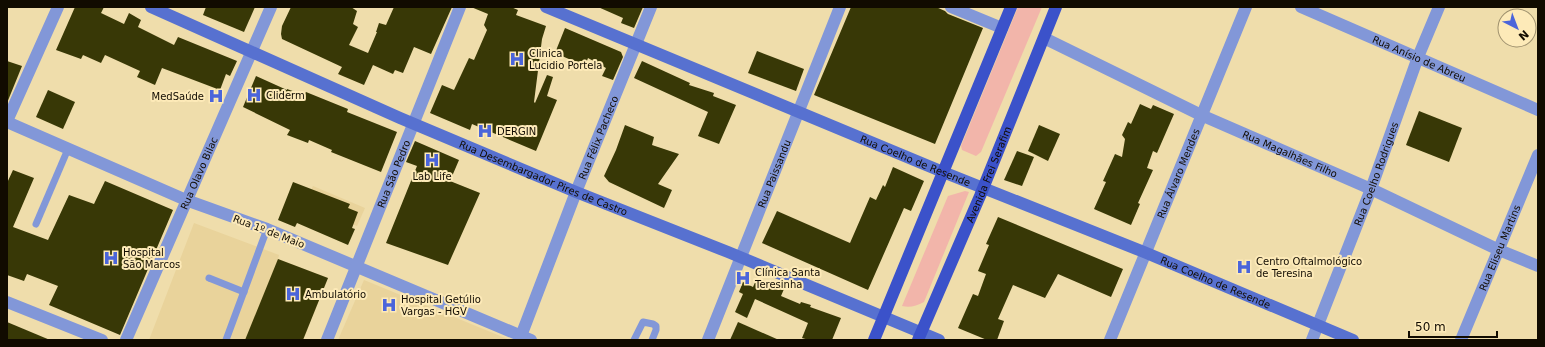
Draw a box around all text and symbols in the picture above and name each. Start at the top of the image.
north arrow [1497,8,1537,48]
text: N [1516,27,1531,43]
street label: Rua Anísio de Abreu [1371,34,1468,84]
place label: Clinica Lucidio Portela [529,48,602,71]
hospital icon: Clinica Lucidio Portela [508,50,526,68]
hospital icon: Cliderm [245,86,263,104]
hospital icon: MedSaúde [207,87,225,105]
place label: Cliderm [266,90,305,101]
place label: MedSaúde [152,91,204,102]
street label: Rua Félix Pacheco [577,94,620,181]
street label: Rua Coelho Rodrigues [1352,121,1400,228]
hospital icon: DERGIN [476,122,494,140]
street label: Avenida Frei Serafim [964,125,1013,224]
place label: DERGIN [497,126,536,137]
street label: Rua Álvaro Mendes [1155,127,1202,220]
street label: Rua Magalhães Filho [1241,129,1339,180]
street label: Rua Coelho de Resende [858,133,972,188]
street label: Rua Olavo Bilac [178,135,220,211]
street label: Rua São Pedro [375,138,412,210]
street label: Rua Paissandu [756,138,793,209]
street label: Rua Desembargador Pires de Castro [458,139,629,218]
hospital icon: Lab Life [423,151,441,169]
place label: Lab Life [412,171,452,182]
street label: Rua Eliseu Martins [1477,203,1523,293]
street label: Rua 1º de Maio [231,213,306,250]
place label: Hospital São Marcos [123,247,180,270]
hospital icon: Hospital São Marcos [102,249,120,267]
street label: Rua Coelho de Resende [1159,255,1272,311]
place label: Centro Oftalmológico de Teresina [1256,256,1362,279]
hospital icon: Centro Oftalmológico de Teresina [1235,258,1253,276]
place label: Clínica Santa Teresinha [754,267,820,290]
hospital icon: Clínica Santa Teresinha [734,269,752,287]
hospital icon: Ambulatório [284,285,302,303]
place label: Ambulatório [305,289,366,300]
place label: Hospital Getúlio Vargas - HGV [401,294,481,317]
hospital icon: Hospital Getúlio Vargas - HGV [380,296,398,314]
scale bar [1409,313,1497,339]
text: 50 m [1415,320,1446,334]

